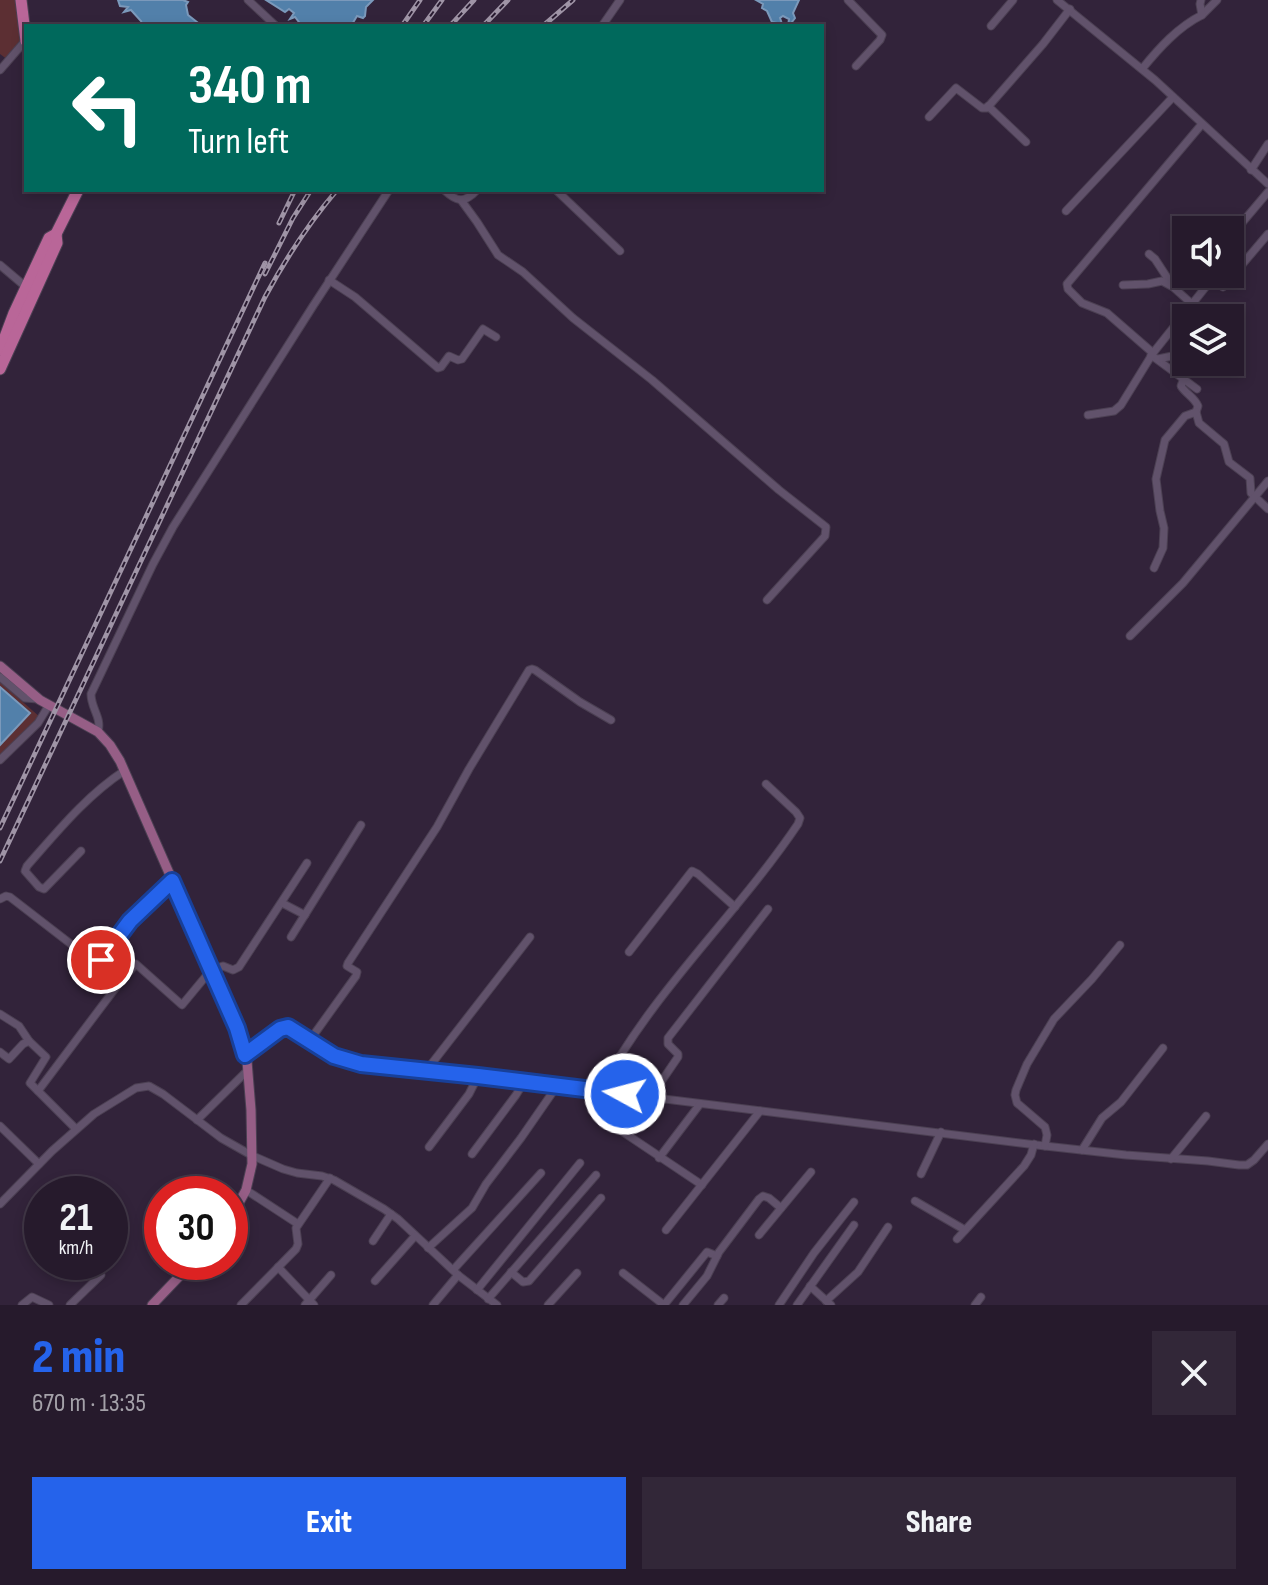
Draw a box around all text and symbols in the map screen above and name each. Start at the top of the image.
text: 340 m [188,53,312,120]
icon: left [56,56,160,160]
text: Turn left [188,121,289,164]
map controls [1172,216,1244,376]
button: sound [1172,216,1244,288]
button: layers [1172,304,1244,376]
pin [67,926,135,994]
icon: arrive [79,938,123,982]
position arrow [583,1052,667,1136]
speed limit sign: 30 [144,1176,248,1280]
text: 21 [59,1194,93,1242]
text: km/h [59,1236,93,1260]
text: 2 min [32,1329,125,1386]
button: close [1152,1331,1236,1415]
text: 670 m · 13:35 [32,1388,146,1419]
button: Exit [32,1477,626,1569]
button: Share [642,1477,1236,1569]

